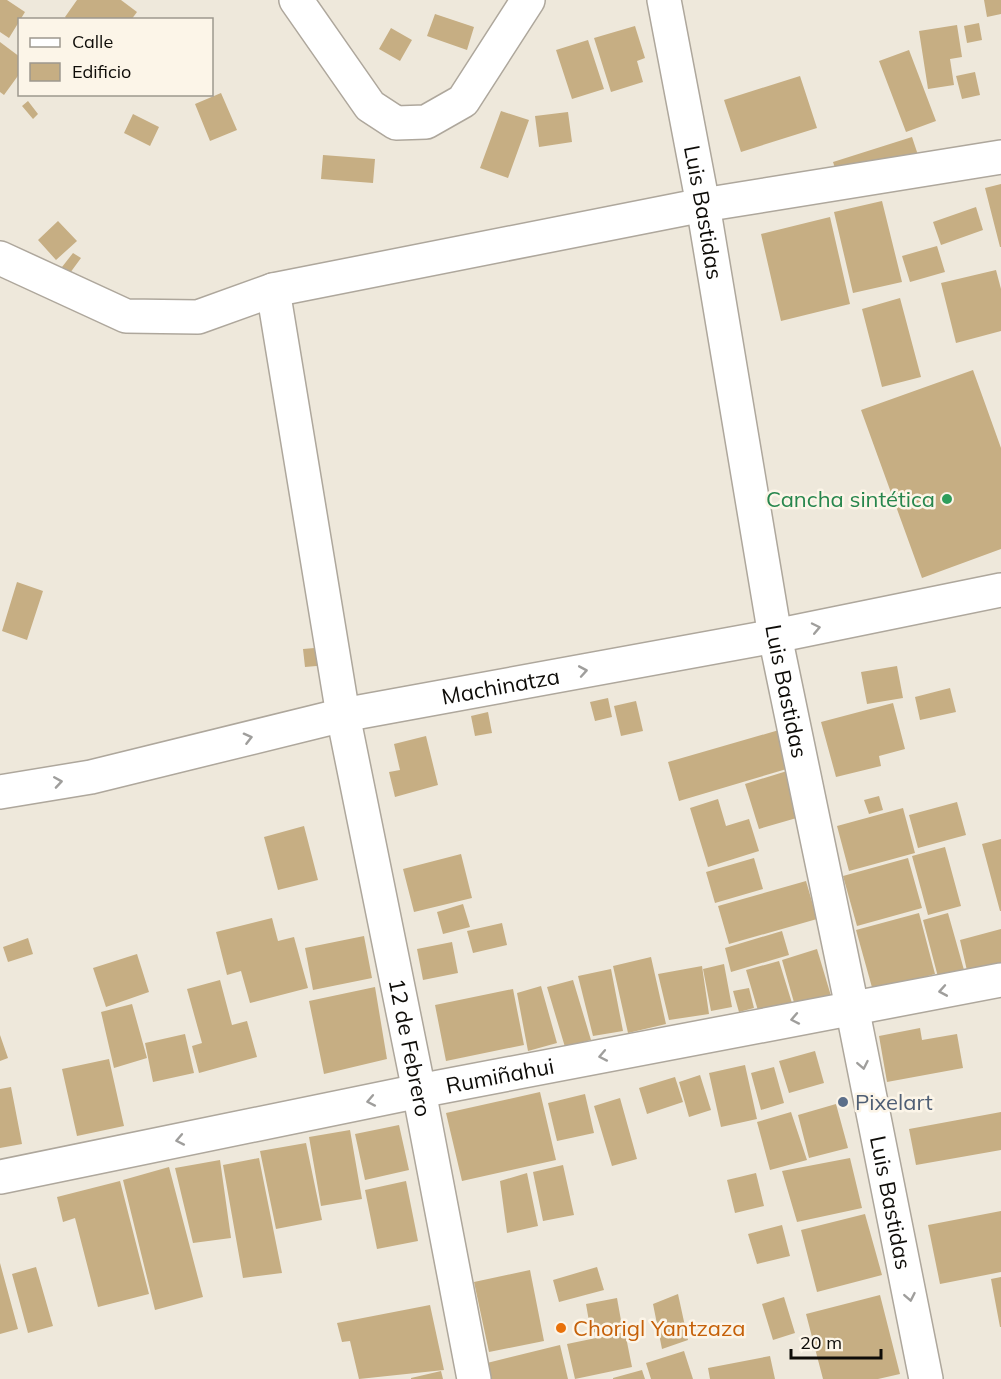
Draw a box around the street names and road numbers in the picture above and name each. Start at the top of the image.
street label: Luis Bastidas [678,143,729,281]
street label: Luis Bastidas [759,622,814,760]
street label: Machinatza [439,662,562,711]
street label: 12 de Febrero [383,976,438,1119]
street label: Rumiñahui [443,1052,556,1100]
street label: Luis Bastidas [864,1133,918,1272]

